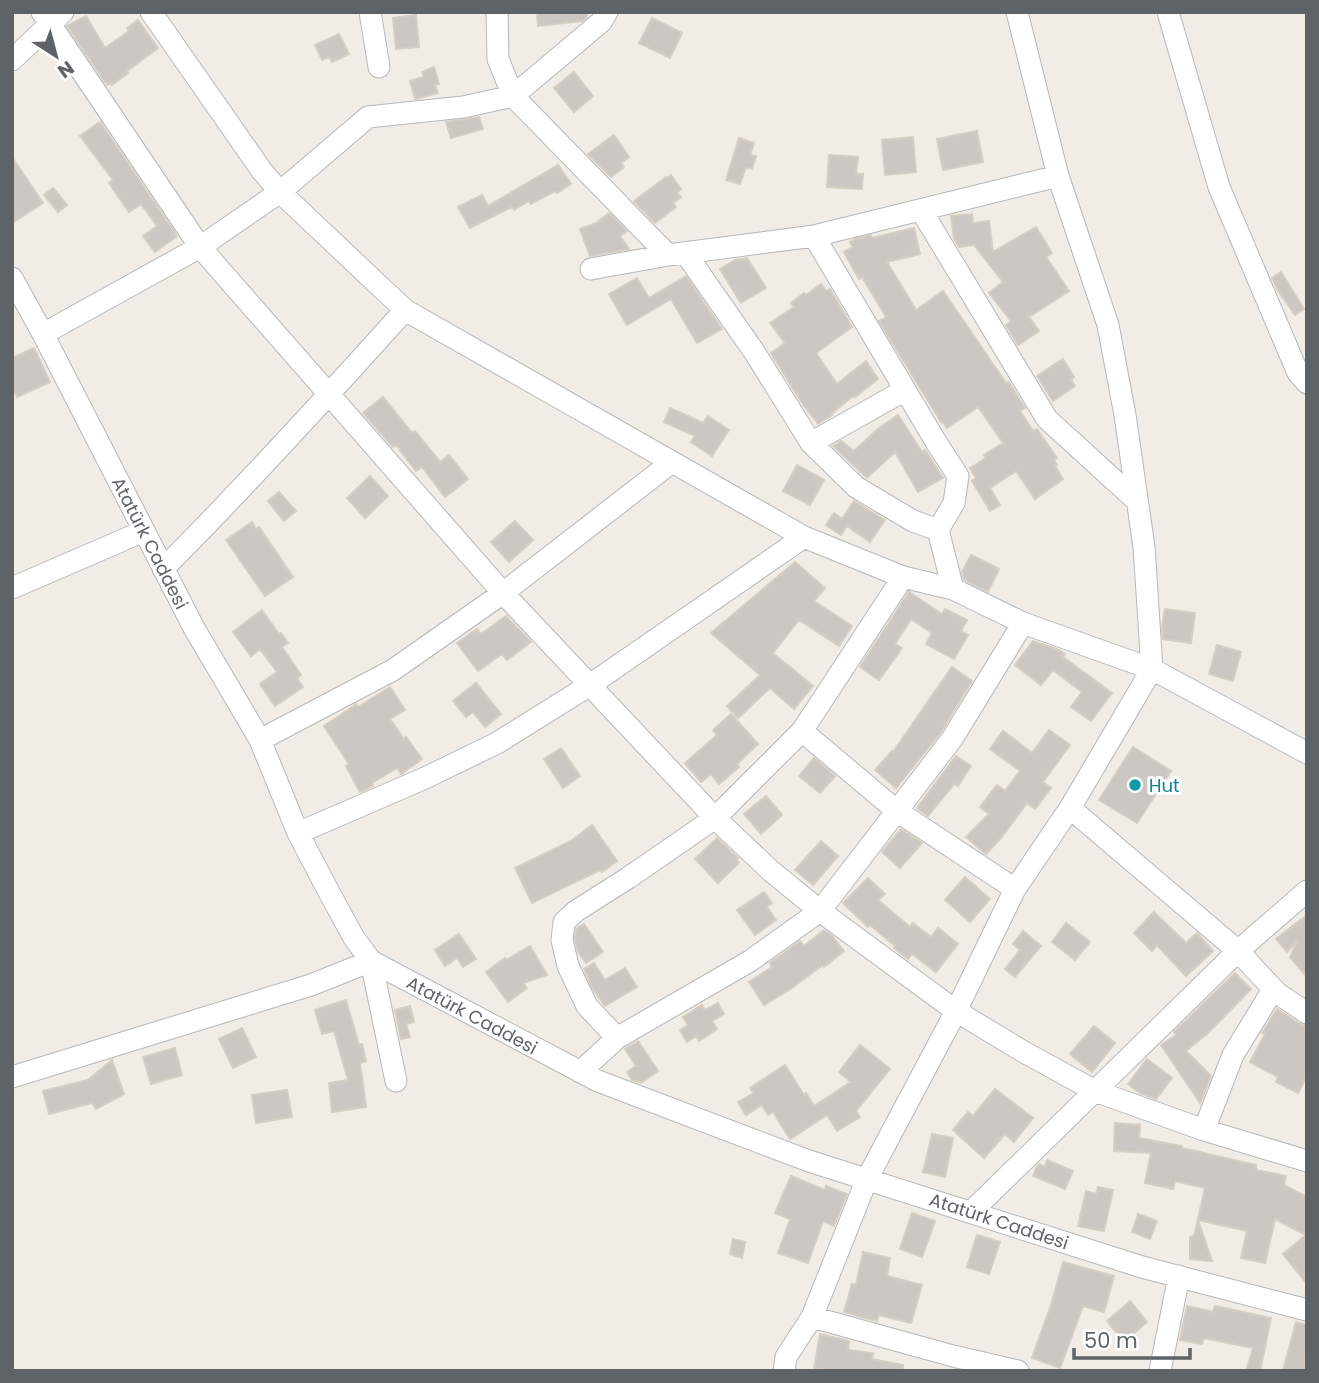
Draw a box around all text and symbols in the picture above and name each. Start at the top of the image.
north arrow [21,21,91,91]
text: N [52,54,79,84]
street label: Atatürk Caddesi [106,473,194,613]
place label: Hut [1149,773,1180,798]
marker: Hut [1127,777,1143,793]
street label: Atatürk Caddesi [402,970,542,1060]
street label: Atatürk Caddesi [926,1187,1072,1255]
scale bar [1074,1316,1190,1360]
text: 50 m [1084,1326,1138,1355]

